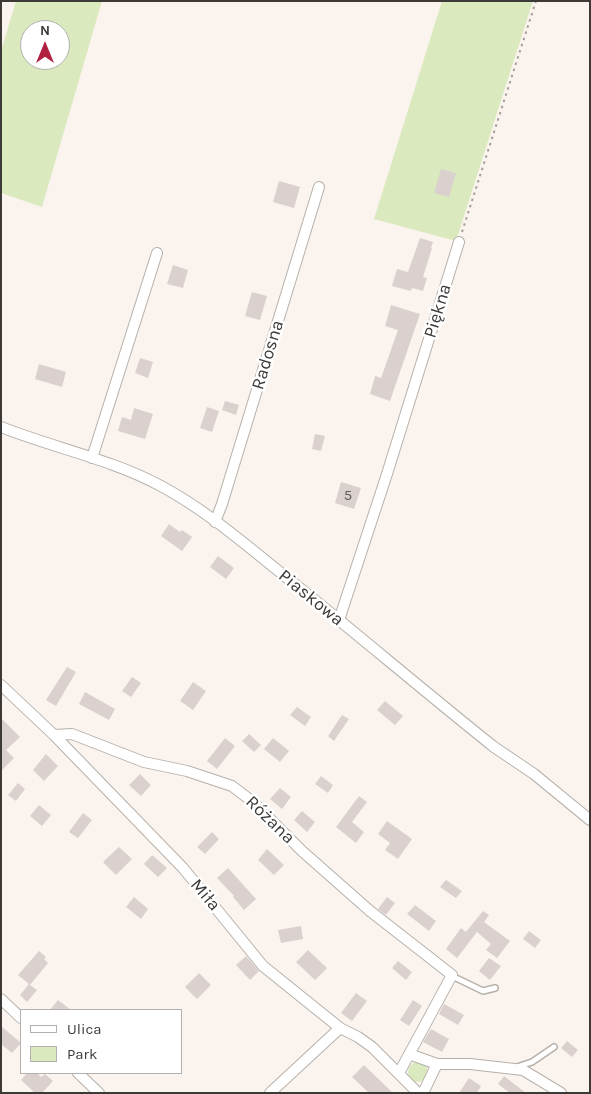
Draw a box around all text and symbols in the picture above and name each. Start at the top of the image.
north arrow [20,20,70,70]
text: N [40,22,50,39]
street label: Piękna [420,281,456,341]
street label: Radosna [247,318,289,392]
house number: 5 [344,487,352,505]
street label: Piaskowa [274,565,348,631]
street label: Różana [241,791,299,849]
street label: Miła [185,874,225,916]
legend [20,1009,182,1074]
text: Ulica [67,1020,101,1038]
text: Park [67,1045,97,1063]

